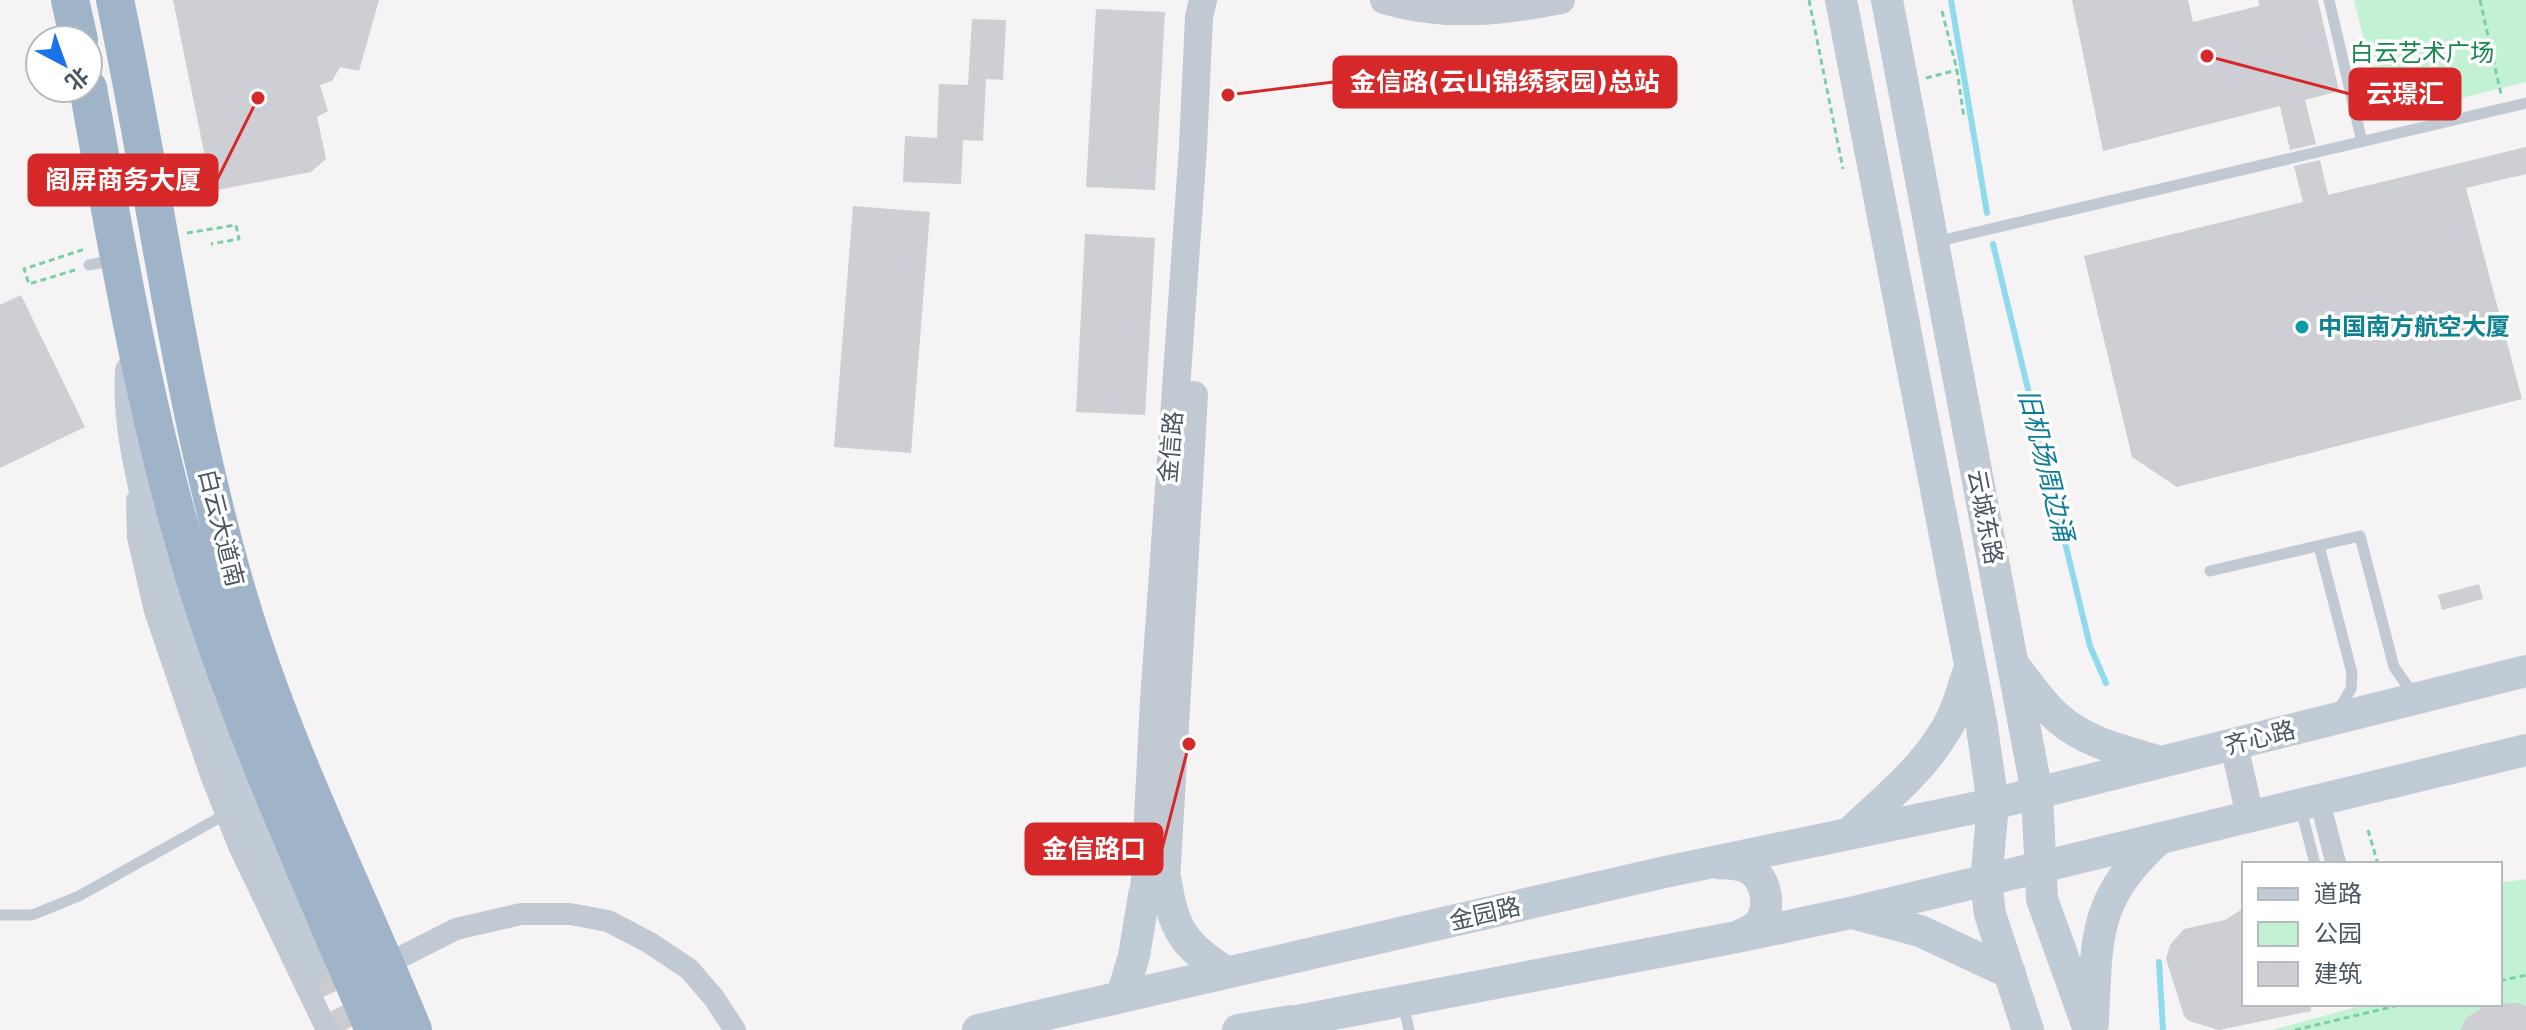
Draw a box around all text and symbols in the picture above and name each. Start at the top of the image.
north arrow [24,24,104,104]
park label: 白云艺术广场 [2350,39,2494,67]
callout: 金信路(云山锦绣家园)总站 [1334,57,1676,107]
text: 北 [60,62,93,95]
text: 金信路(云山锦绣家园)总站 [1350,67,1660,97]
callout: 云璟汇 [2350,69,2460,119]
text: 云璟汇 [2366,79,2444,109]
callout: 阁屏商务大厦 [29,155,217,205]
text: 阁屏商务大厦 [45,165,201,195]
place label: 中国南方航空大厦 [2318,313,2510,341]
marker: 中国南方航空大厦 [2293,318,2311,336]
water label: 旧机场周边涌 [2013,386,2080,547]
street label: 金信路 [1154,410,1188,484]
street label: 白云大道南 [193,466,249,590]
street label: 云城东路 [1962,467,2008,567]
street label: 齐心路 [2222,716,2298,760]
callout: 金信路口 [1026,824,1162,874]
text: 金信路口 [1042,834,1146,864]
legend [2242,862,2502,1006]
text: 道路 [2314,880,2362,908]
street label: 金园路 [1447,892,1523,936]
text: 公园 [2314,920,2362,948]
text: 建筑 [2314,960,2362,988]

